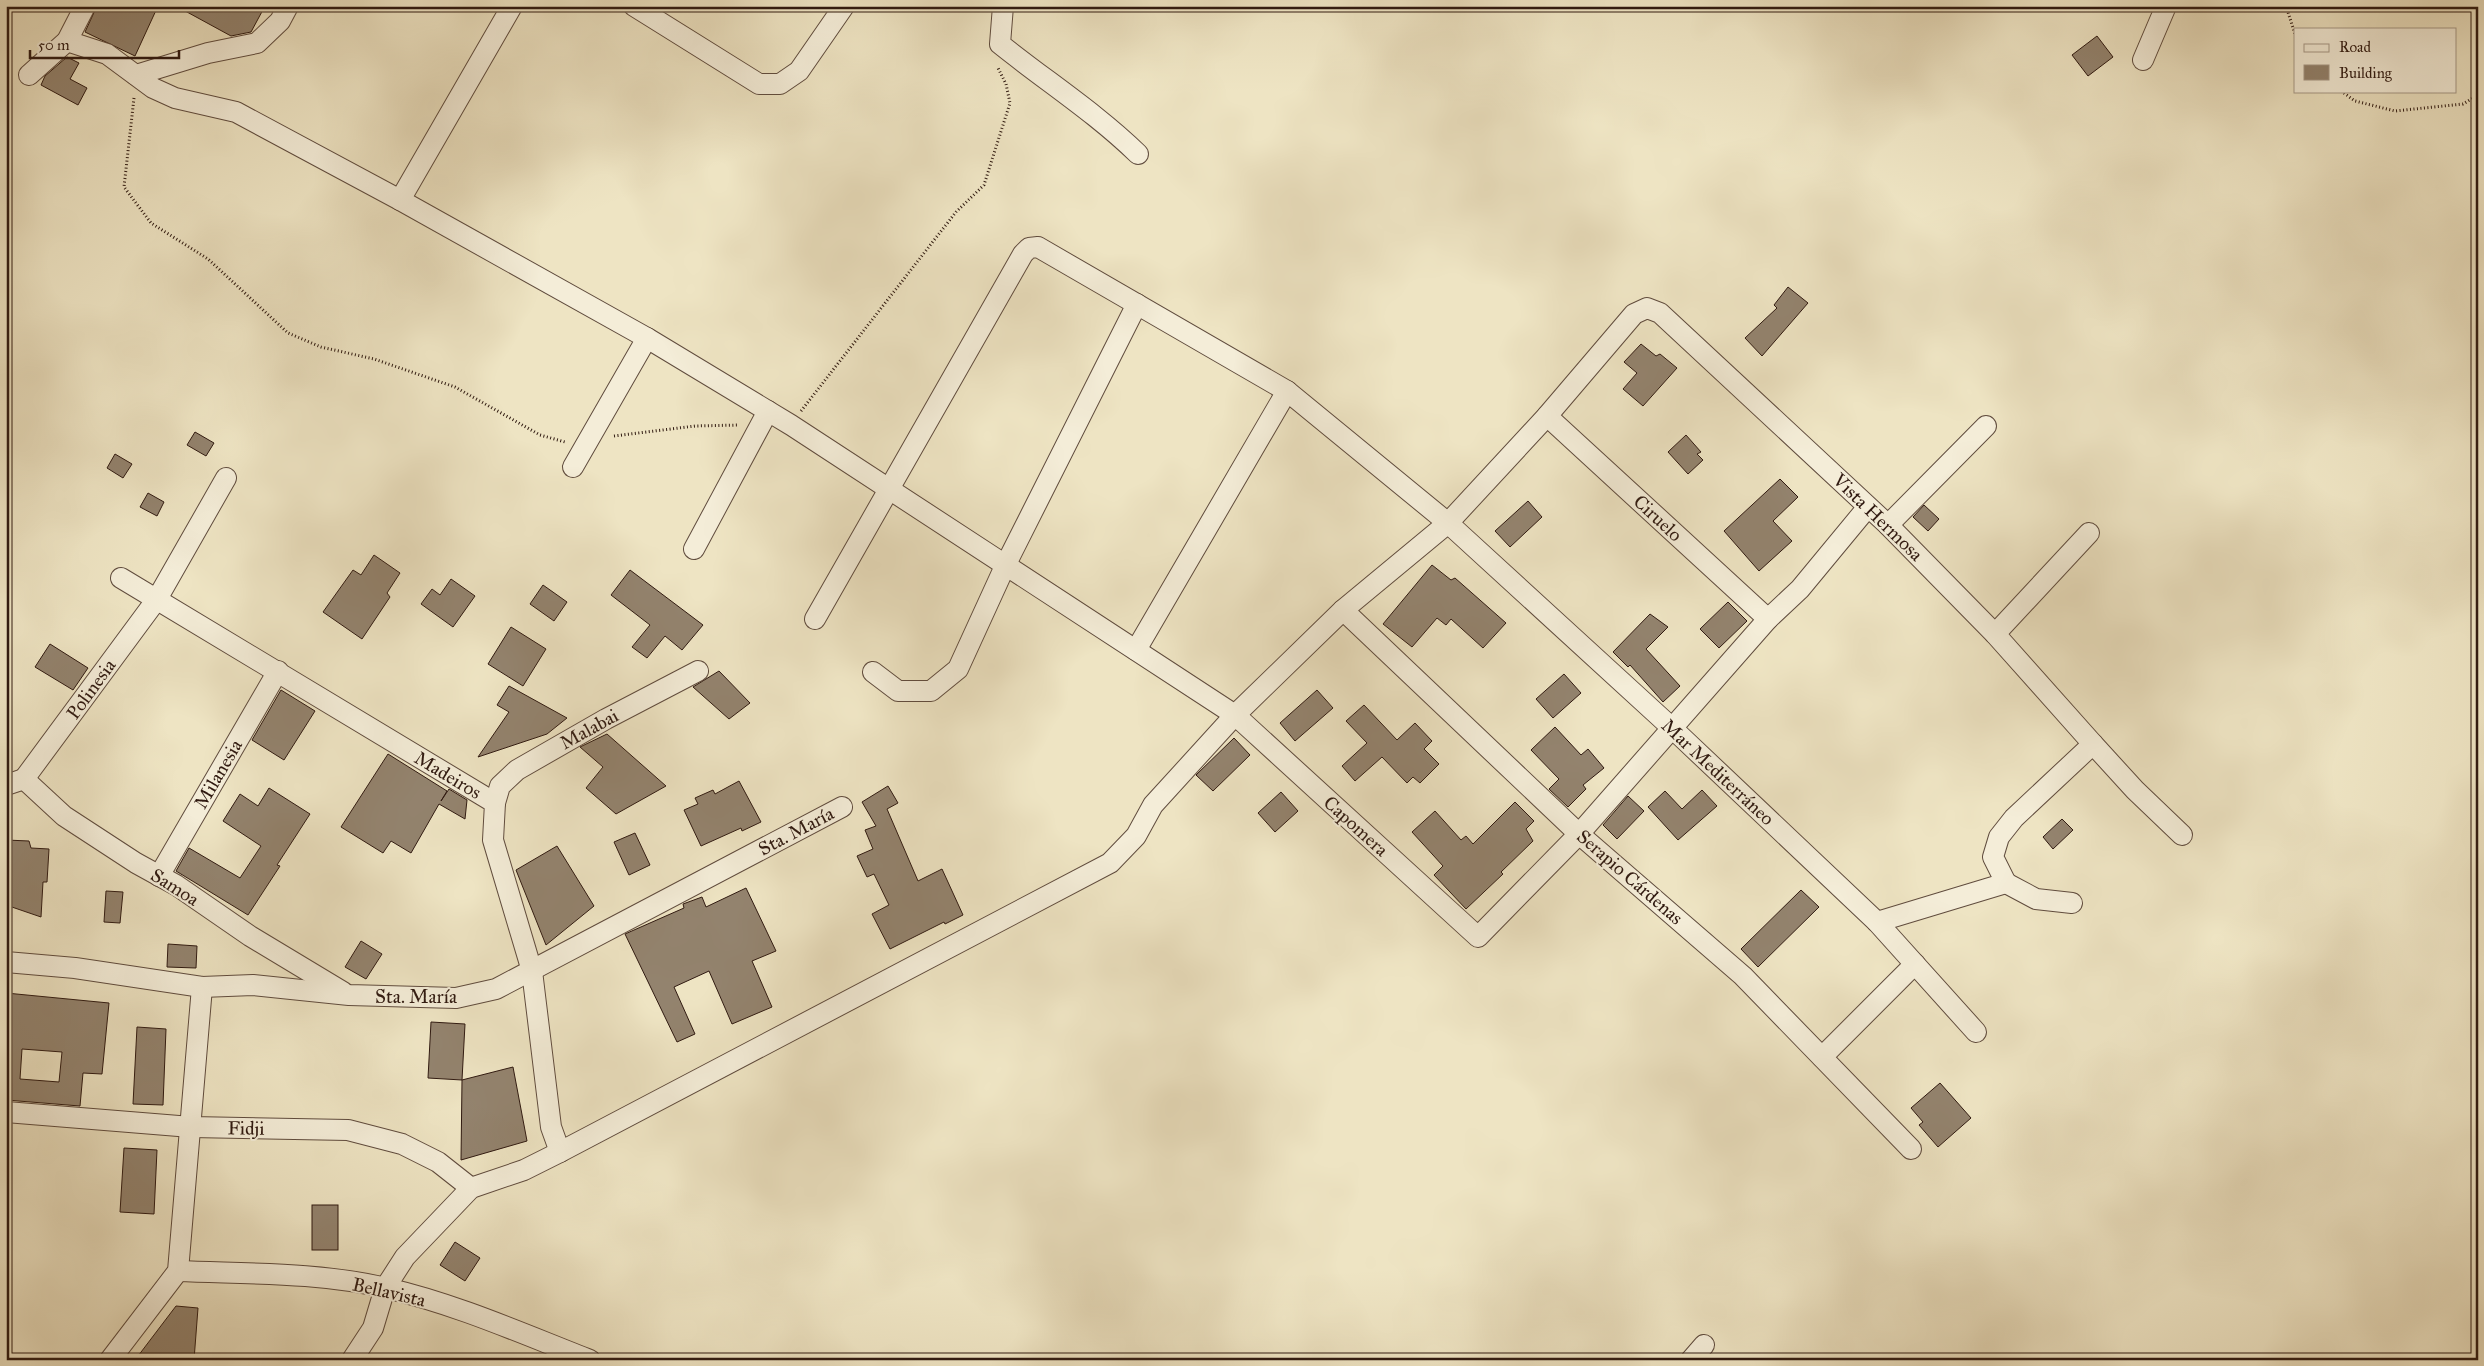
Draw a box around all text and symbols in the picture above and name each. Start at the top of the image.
scale bar [30,28,179,60]
legend [2294,28,2456,92]
text: 50 m [38,36,70,54]
text: Road [2339,38,2371,56]
text: Building [2339,64,2393,82]
street label: Vista Hermosa [1828,468,1928,566]
street label: Ciruelo [1629,490,1687,546]
street label: Polinesia [61,654,121,724]
street label: Malabai [556,704,622,754]
street label: Mar Mediterráneo [1657,714,1779,830]
street label: Milanesia [189,734,248,813]
street label: Madeiros [410,746,486,804]
street label: Capomera [1319,791,1394,862]
street label: Sta. María [754,801,838,860]
street label: Serapio Cárdenas [1572,825,1688,929]
street label: Samoa [147,863,204,911]
street label: Sta. María [375,985,458,1008]
street label: Fidji [227,1116,265,1140]
street label: Bellavista [350,1272,429,1312]

